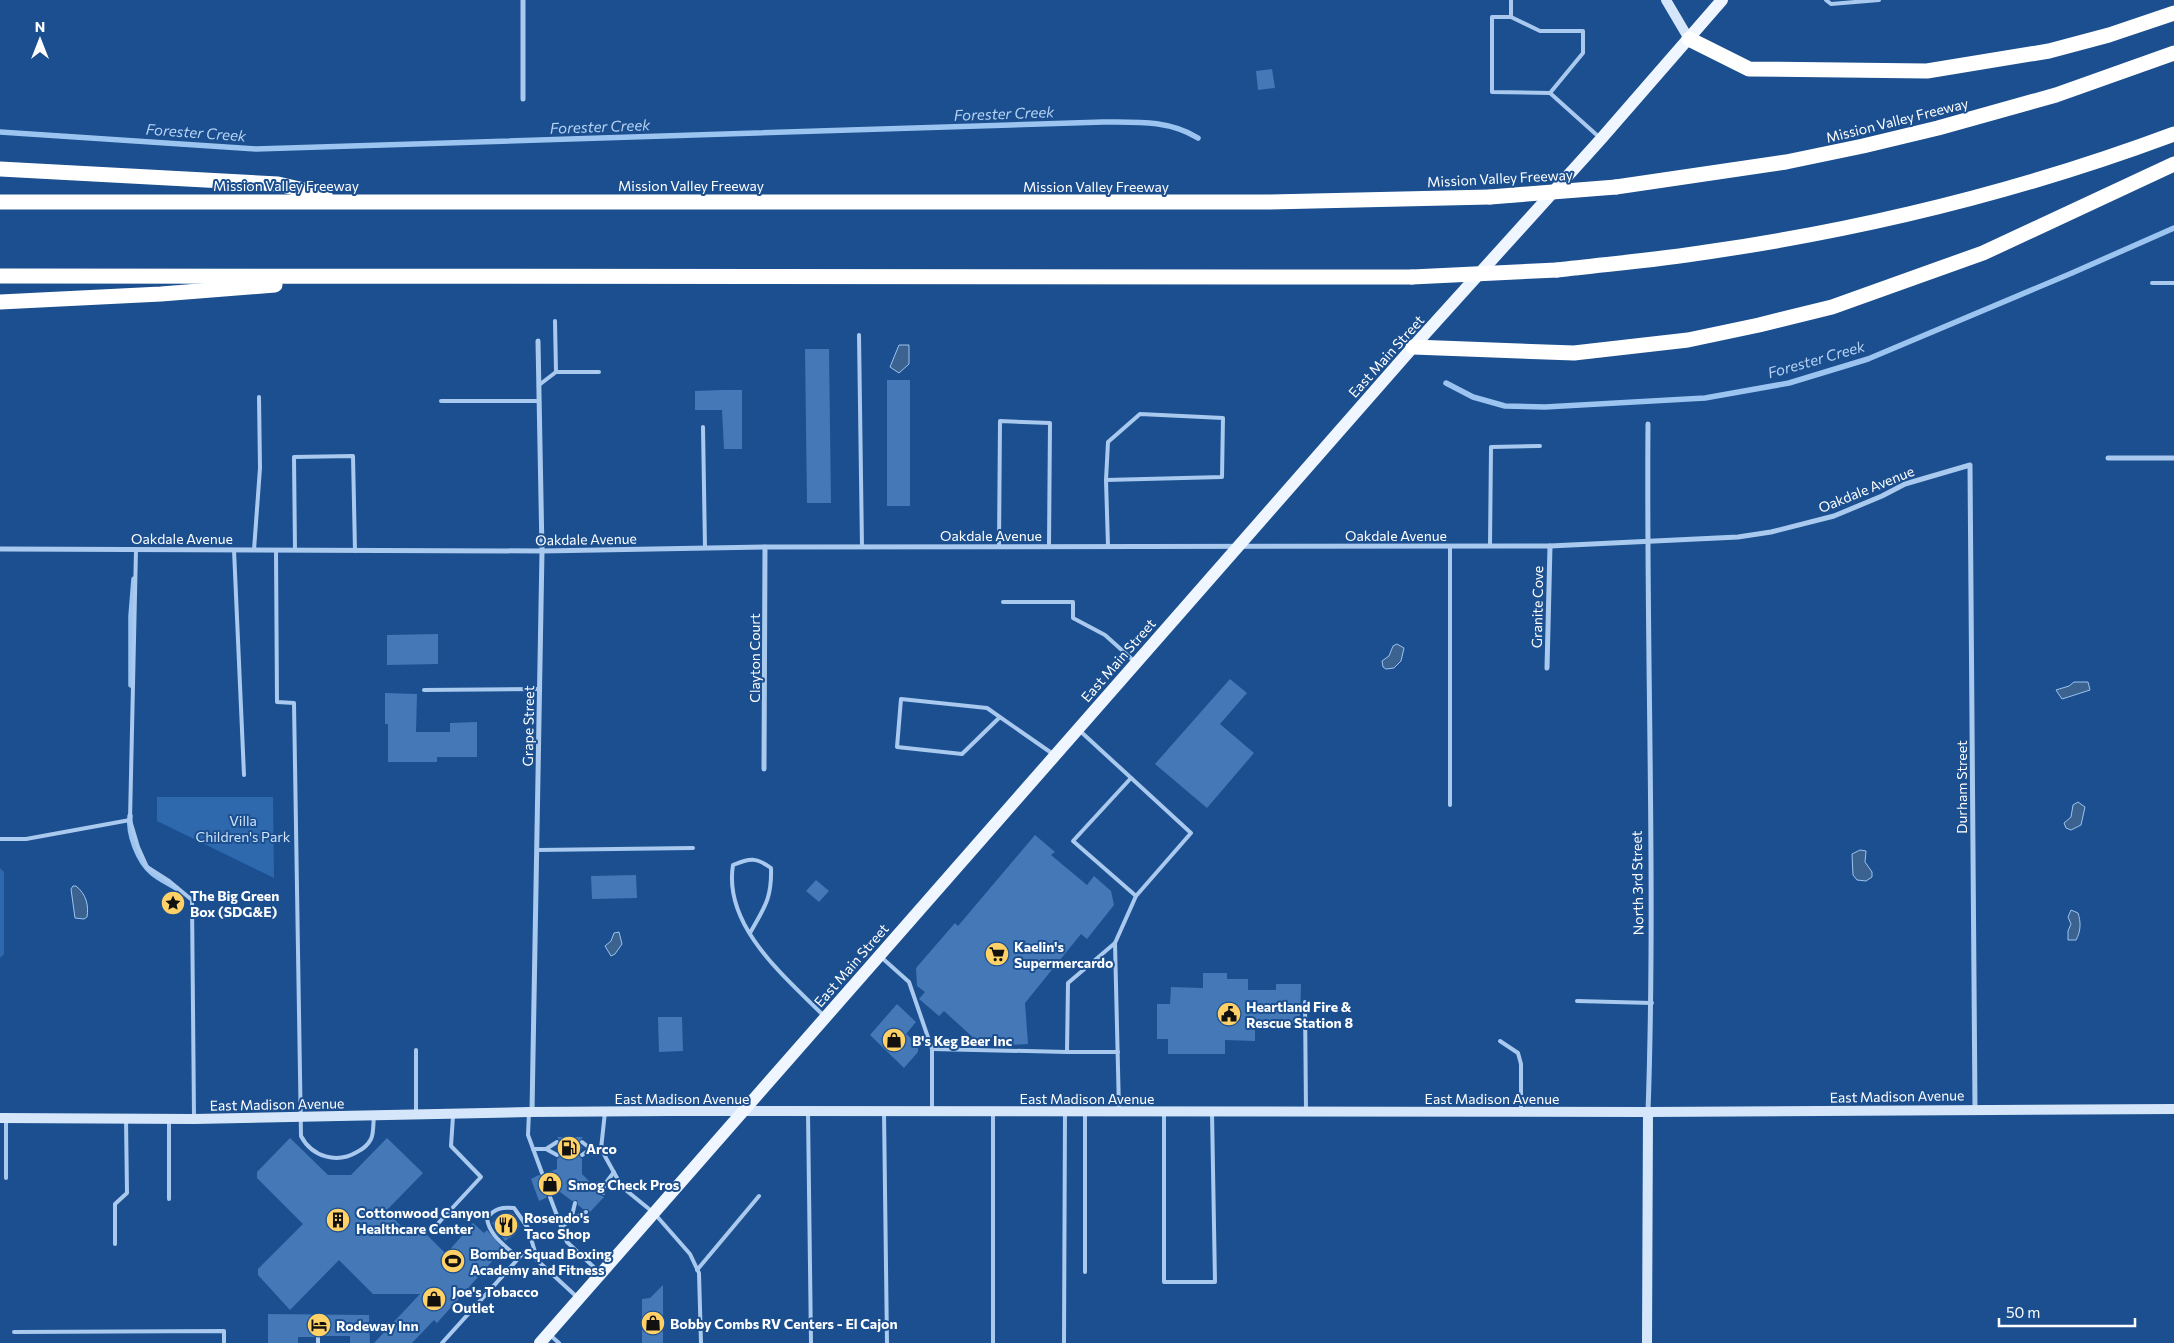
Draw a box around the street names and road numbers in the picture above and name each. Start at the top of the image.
street label: Mission Valley Freeway [1824,94,1970,146]
street label: Mission Valley Freeway [1427,166,1573,190]
street label: Mission Valley Freeway [213,177,359,194]
street label: Mission Valley Freeway [618,177,764,194]
street label: Mission Valley Freeway [1023,178,1169,195]
street label: East Main Street [1345,311,1428,401]
street label: Oakdale Avenue [1816,462,1916,516]
street label: Oakdale Avenue [940,527,1042,544]
street label: Oakdale Avenue [1345,527,1447,544]
street label: Oakdale Avenue [131,530,233,547]
street label: Oakdale Avenue [535,530,637,548]
street label: Granite Cove [1528,566,1546,648]
street label: Clayton Court [746,613,763,703]
street label: East Main Street [1077,615,1159,705]
street label: Grape Street [519,685,537,767]
street label: Durham Street [1953,740,1970,834]
street label: North 3rd Street [1628,830,1646,935]
street label: East Main Street [810,920,892,1010]
street label: East Madison Avenue [1829,1086,1965,1106]
street label: East Madison Avenue [615,1090,749,1107]
street label: East Madison Avenue [1020,1090,1154,1107]
street label: East Madison Avenue [1425,1090,1559,1107]
street label: East Madison Avenue [209,1094,345,1114]

